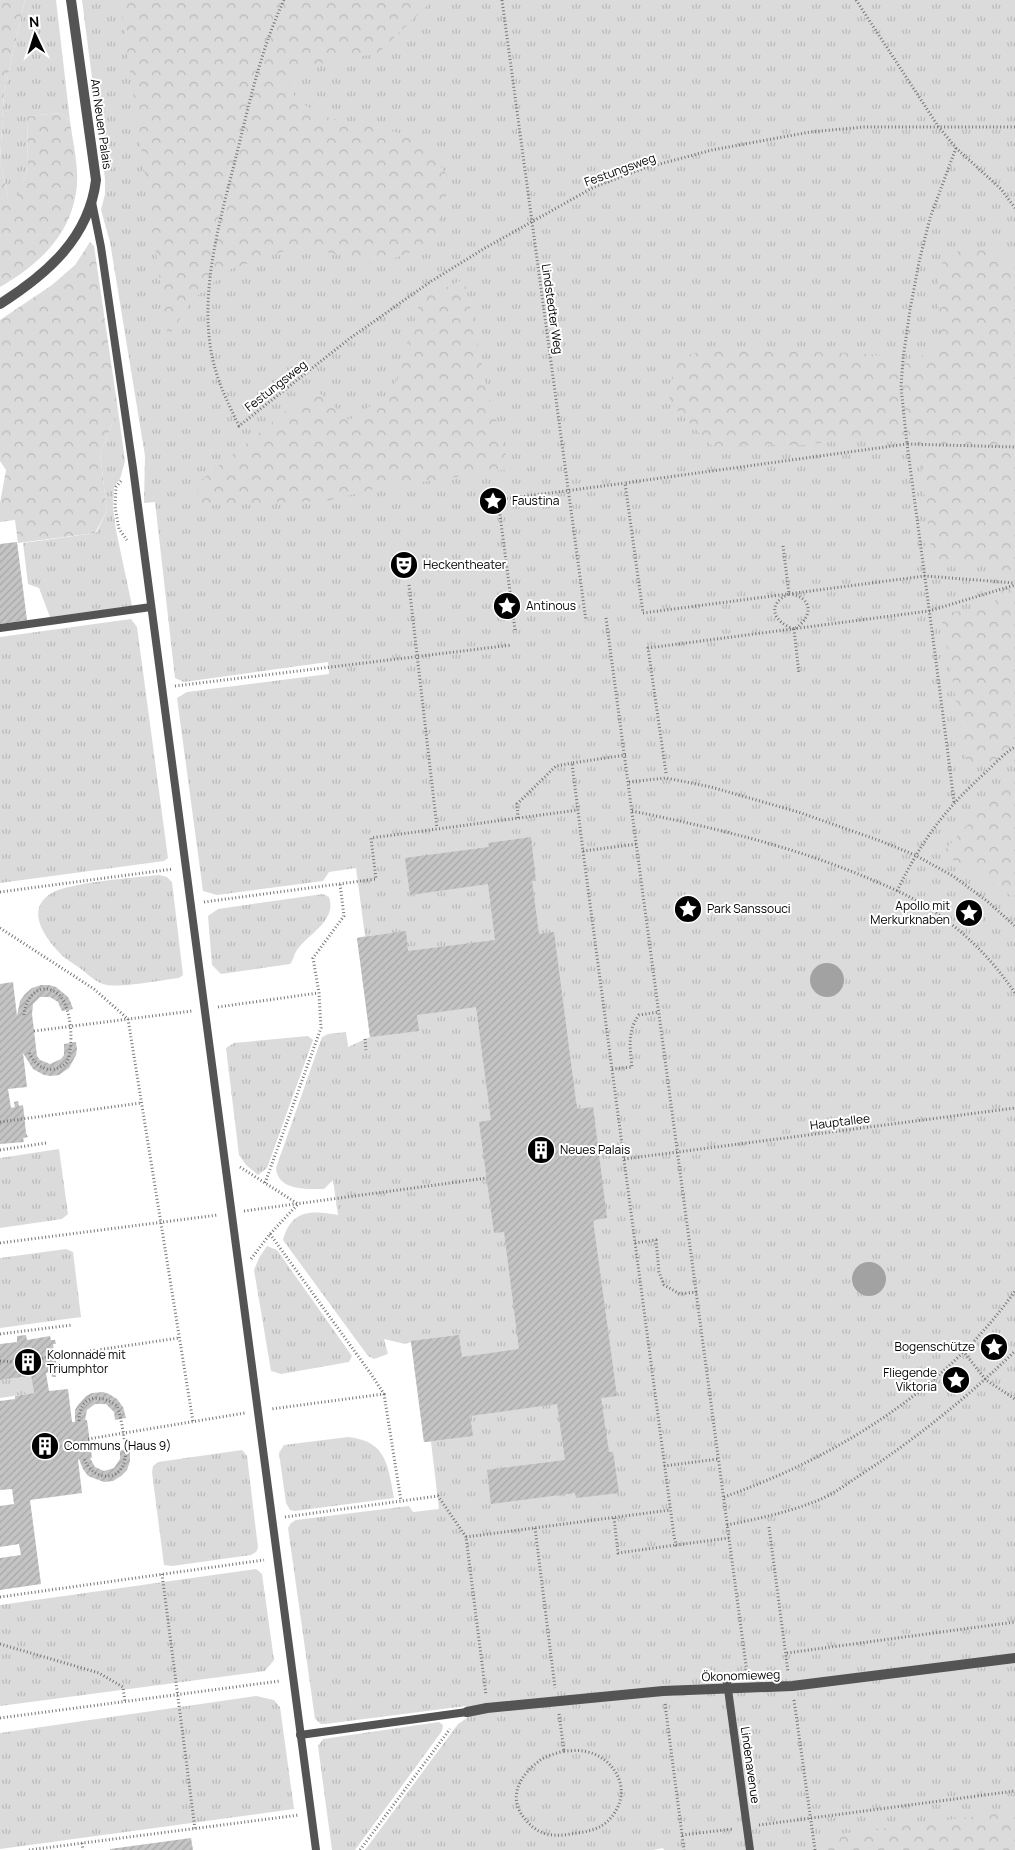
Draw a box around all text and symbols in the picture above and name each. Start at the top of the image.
north arrow [10,10,60,60]
text: N [28,12,40,31]
street label: Am Neuen Palais [87,78,116,170]
street label: Festungsweg [582,149,658,190]
street label: Lindstedter Weg [538,263,567,355]
street label: Festungsweg [241,356,310,415]
place icon: Faustina [478,486,508,516]
place label: Faustina [512,492,559,509]
theatre icon: Heckentheater [389,550,419,580]
place label: Heckentheater [423,556,507,573]
place icon: Antinous [492,591,522,621]
place label: Antinous [526,597,576,614]
place icon: Park Sanssouci [673,894,703,924]
place label: Apollo mit Merkurknaben [870,897,950,928]
place icon: Apollo mit Merkurknaben [954,898,984,928]
place label: Park Sanssouci [707,900,791,917]
street label: Hauptallee [809,1109,871,1134]
building icon: Neues Palais [526,1135,556,1165]
place label: Neues Palais [560,1141,630,1158]
place icon: Bogenschütze [979,1332,1009,1362]
place label: Bogenschütze [895,1338,975,1355]
place label: Kolonnade mit Triumphtor [47,1346,126,1377]
building icon: Kolonnade mit Triumphtor [13,1347,43,1377]
place label: Fliegende Viktoria [883,1364,937,1395]
place icon: Fliegende Viktoria [941,1365,971,1395]
building icon: Communs (Haus 9) [30,1431,60,1461]
place label: Communs (Haus 9) [64,1437,171,1454]
street label: Ökonomieweg [701,1666,781,1685]
street label: Lindenavenue [737,1725,764,1804]

